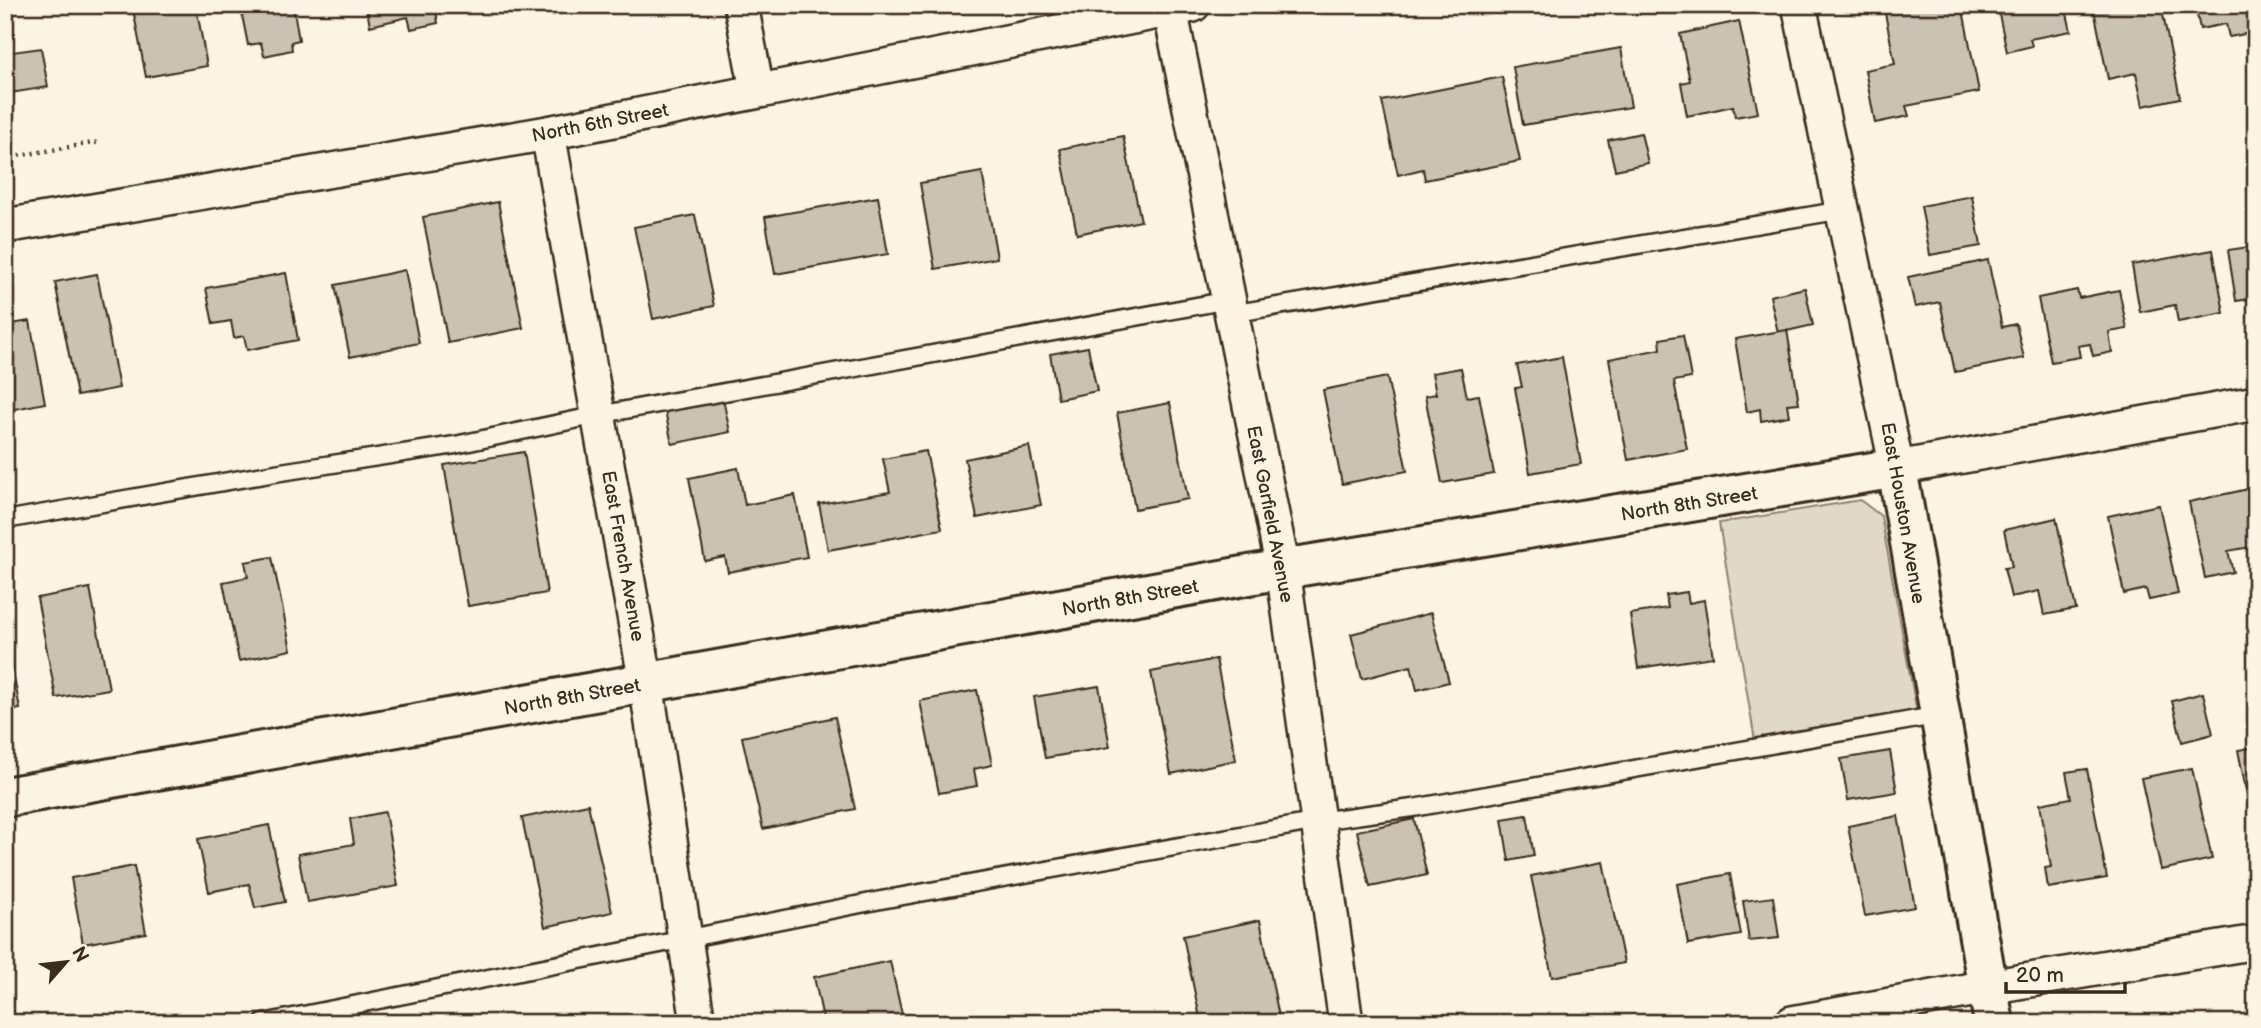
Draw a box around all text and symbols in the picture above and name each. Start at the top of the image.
street label: North 6th Street [530,99,671,148]
street label: East Houston Avenue [1875,421,1930,606]
street label: East Garfield Avenue [1241,424,1298,605]
street label: East French Avenue [596,469,649,643]
street label: North 8th Street [1619,482,1759,527]
street label: North 8th Street [1060,575,1200,622]
street label: North 8th Street [502,674,642,721]
north arrow [32,926,102,996]
text: N [66,943,93,966]
scale bar [2006,951,2124,995]
text: 20 m [2016,963,2064,988]

